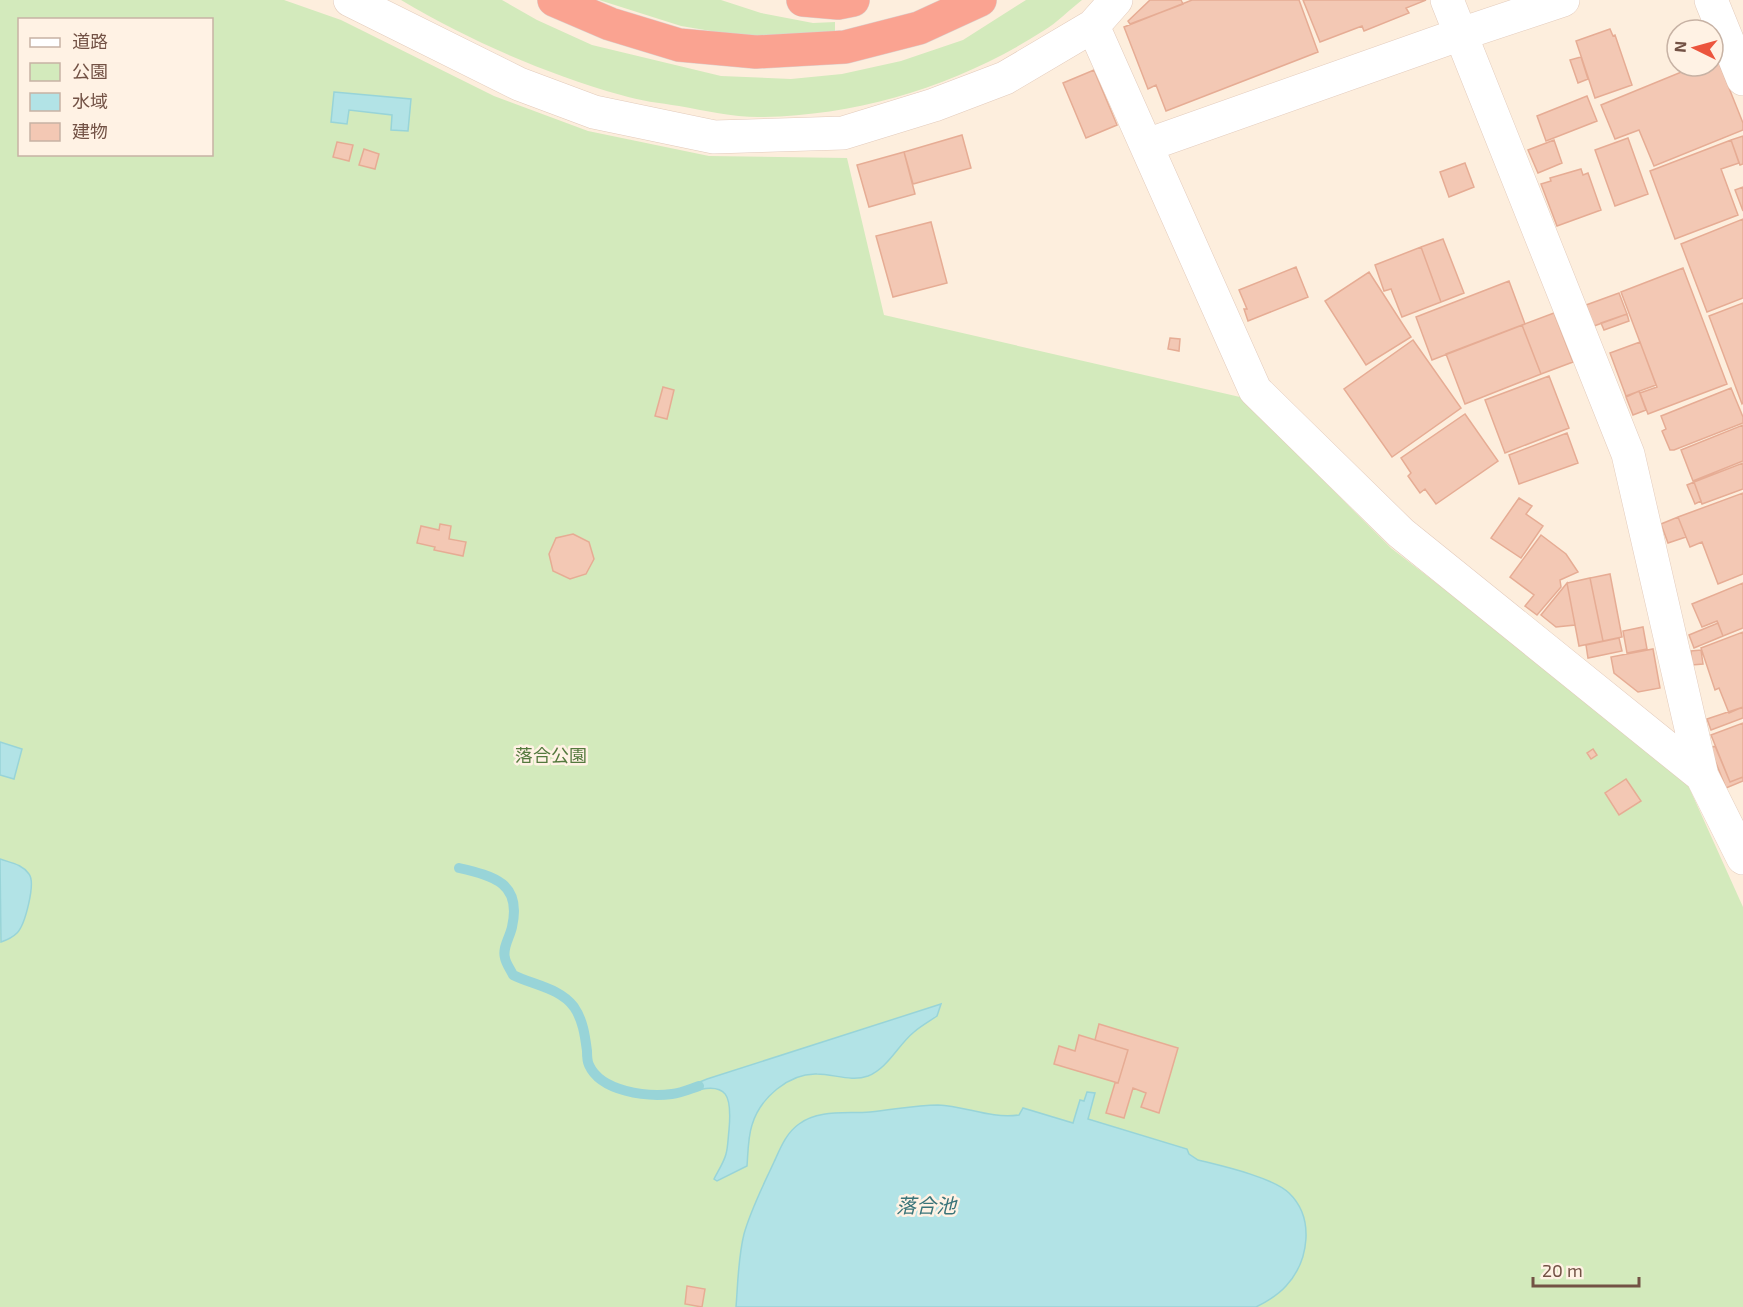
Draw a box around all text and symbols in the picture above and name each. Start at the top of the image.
legend [18,18,213,156]
north arrow [1665,18,1725,78]
text: 道路 [72,30,108,52]
text: N [1670,40,1690,53]
text: 公園 [72,60,108,82]
text: 水域 [72,90,108,112]
text: 建物 [72,120,108,142]
park label: 落合公園 [515,744,587,766]
water label: 落合池 [896,1193,958,1217]
scale bar [1533,1250,1640,1288]
text: 20 m [1542,1259,1583,1281]

